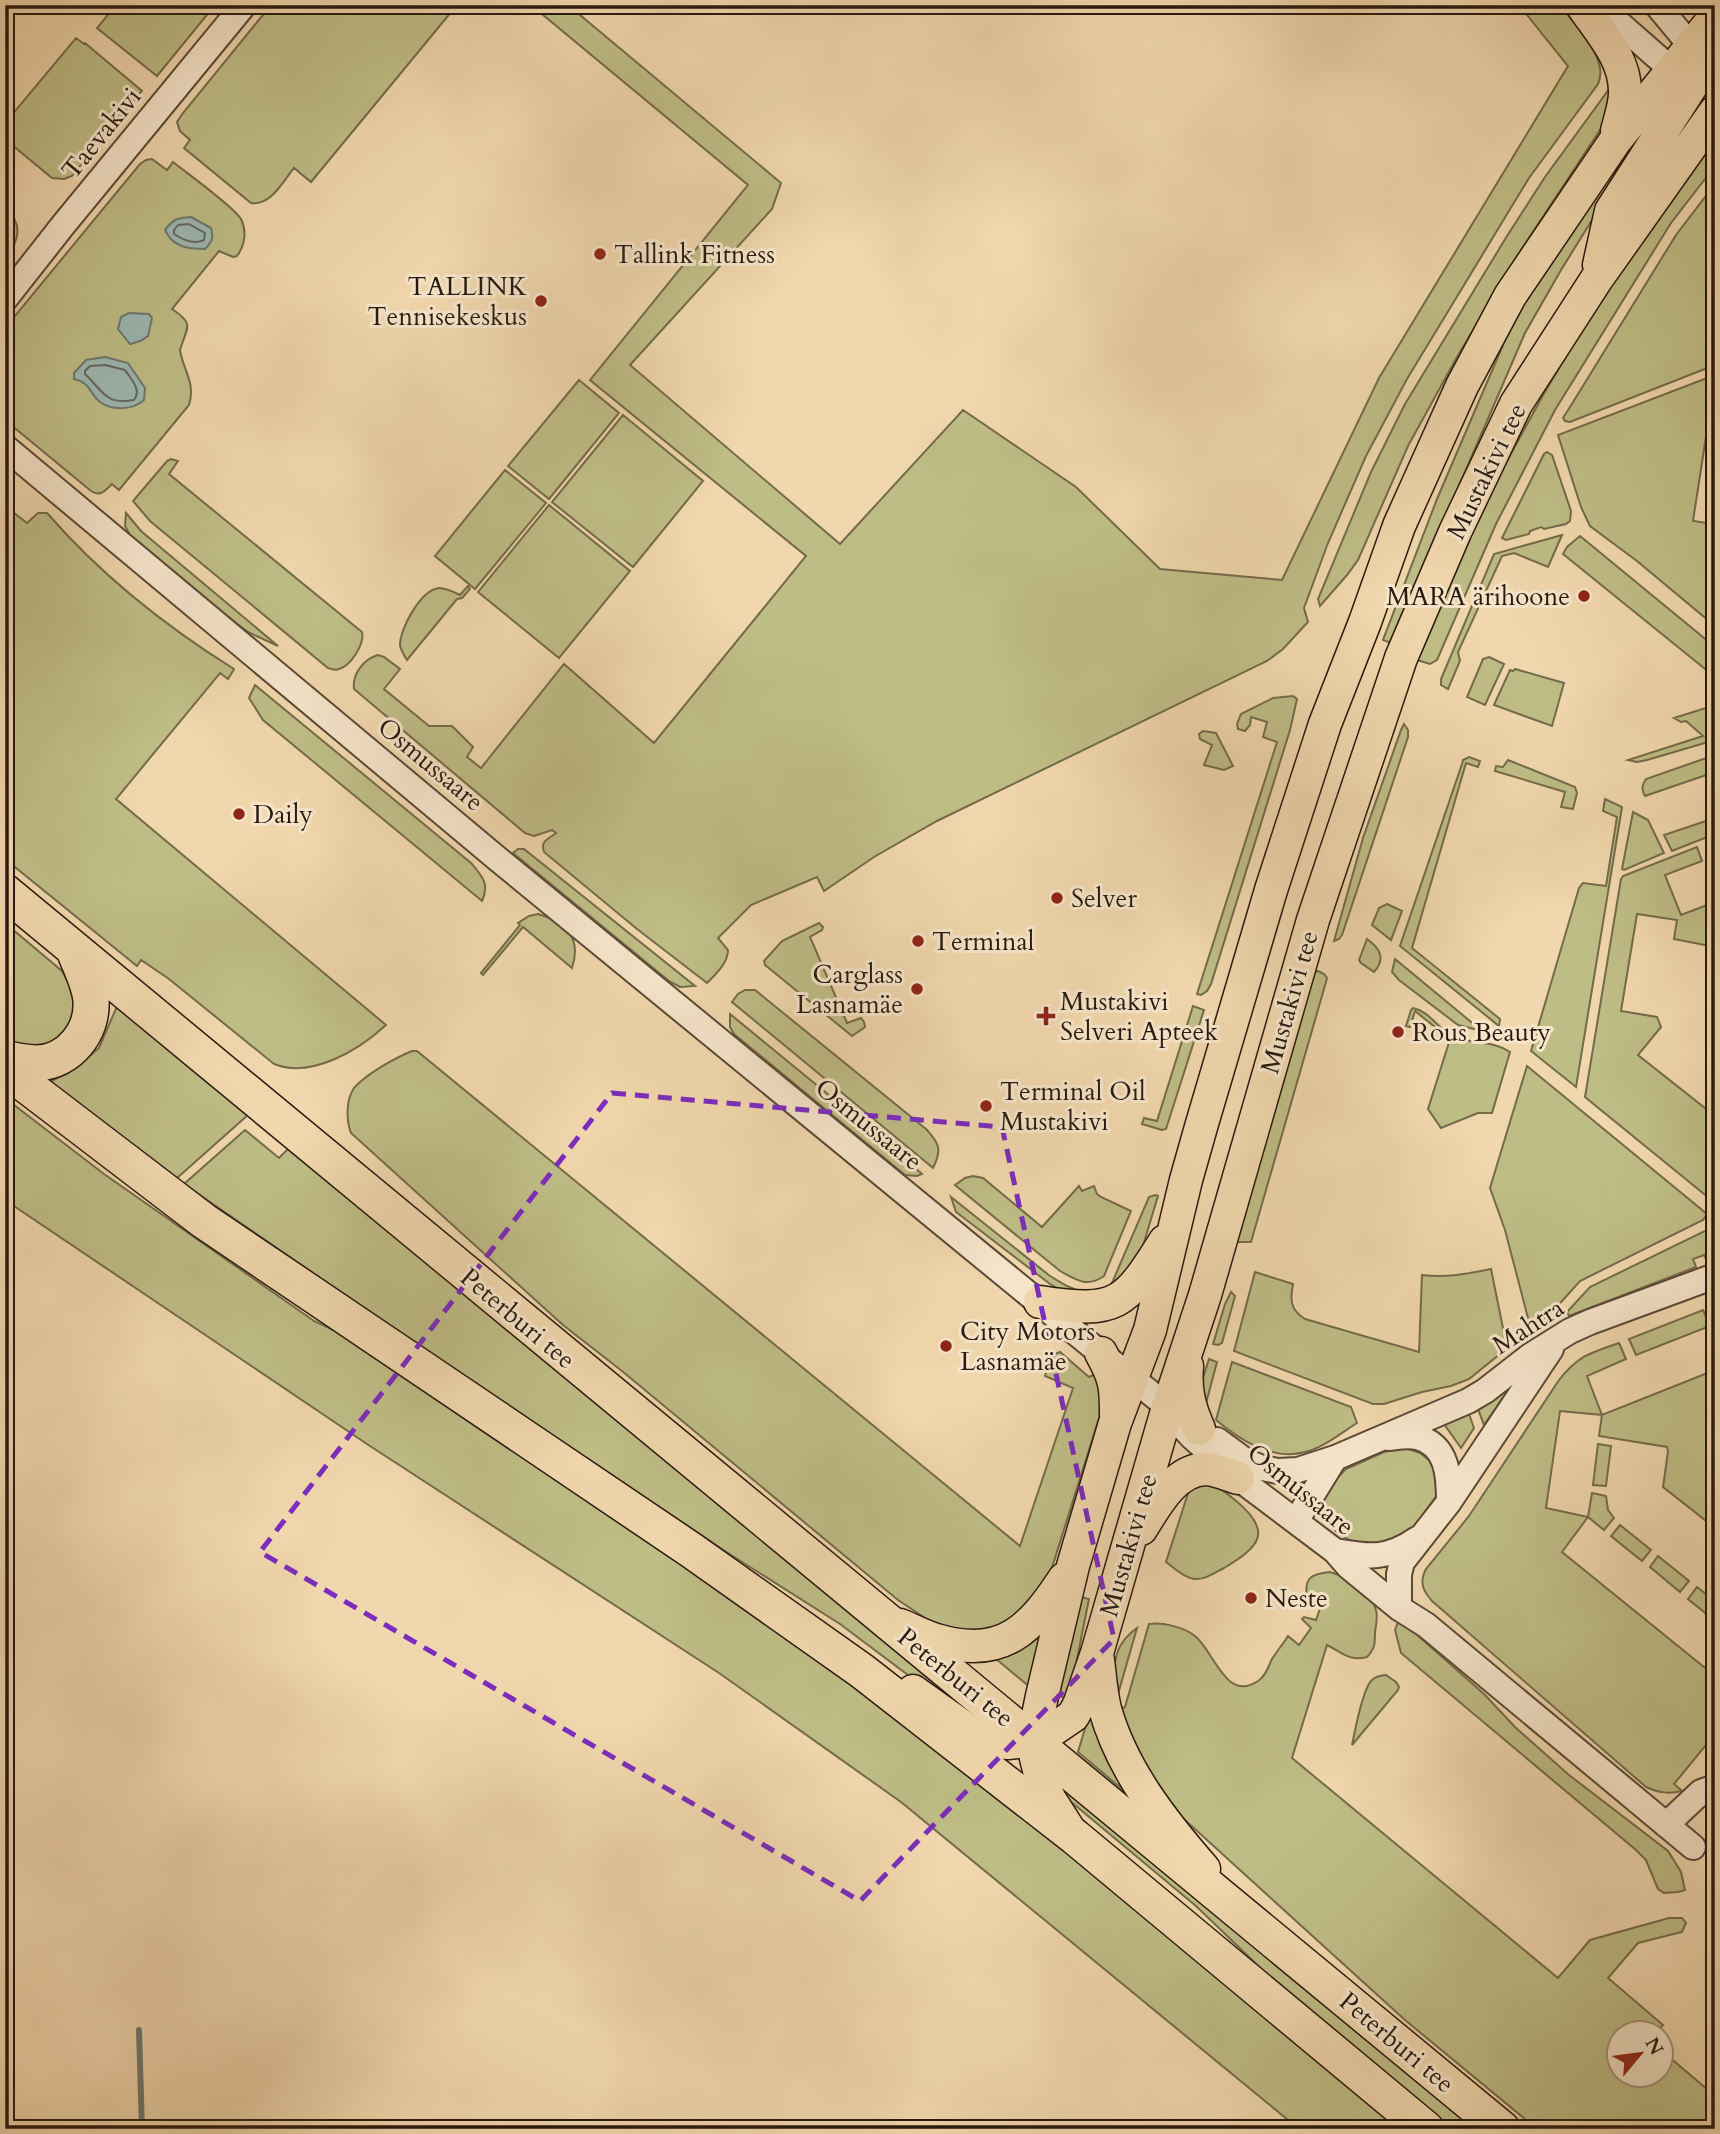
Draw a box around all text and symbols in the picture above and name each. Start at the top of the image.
street label: Taevakivi [54,80,149,186]
place label: Tallink Fitness [614,237,775,272]
marker: Tallink Fitness [592,246,608,262]
place label: TALLINK Tennisekeskus [367,269,528,334]
marker: TALLINK Tennisekeskus [533,293,549,309]
street label: Mustakivi tee [1438,397,1534,545]
place label: MARA ärihoone [1386,579,1570,614]
marker: MARA ärihoone [1576,588,1592,604]
street label: Osmussaare [370,710,491,819]
place label: Daily [253,797,313,832]
marker: Daily [231,806,247,822]
place label: Selver [1071,881,1137,916]
marker: Selver [1049,890,1065,906]
place label: Terminal [932,924,1035,959]
street label: Mustakivi tee [1252,926,1327,1078]
marker: Terminal [910,933,926,949]
place label: Carglass Lasnamäe [796,957,903,1022]
marker: Carglass Lasnamäe [909,981,925,997]
place label: Mustakivi Selveri Apteek [1060,984,1218,1049]
marker: Mustakivi Selveri Apteek [1038,1008,1054,1024]
place label: Rous Beauty [1412,1015,1551,1050]
marker: Rous Beauty [1390,1024,1406,1040]
street label: Osmussaare [808,1070,930,1178]
place label: Terminal Oil Mustakivi [1000,1074,1146,1139]
marker: Terminal Oil Mustakivi [978,1098,994,1114]
street label: Peterburi tee [453,1260,583,1377]
street label: Mahtra [1486,1290,1571,1363]
place label: City Motors Lasnamäe [960,1314,1095,1379]
marker: City Motors Lasnamäe [938,1338,954,1354]
street label: Osmussaare [1240,1435,1362,1543]
street label: Mustakivi tee [1091,1469,1166,1621]
place label: Neste [1265,1581,1328,1616]
marker: Neste [1243,1590,1259,1606]
street label: Peterburi tee [890,1620,1021,1735]
street label: Peterburi tee [1332,1984,1462,2101]
north arrow [1604,2018,1674,2088]
text: N [1639,2033,1670,2060]

